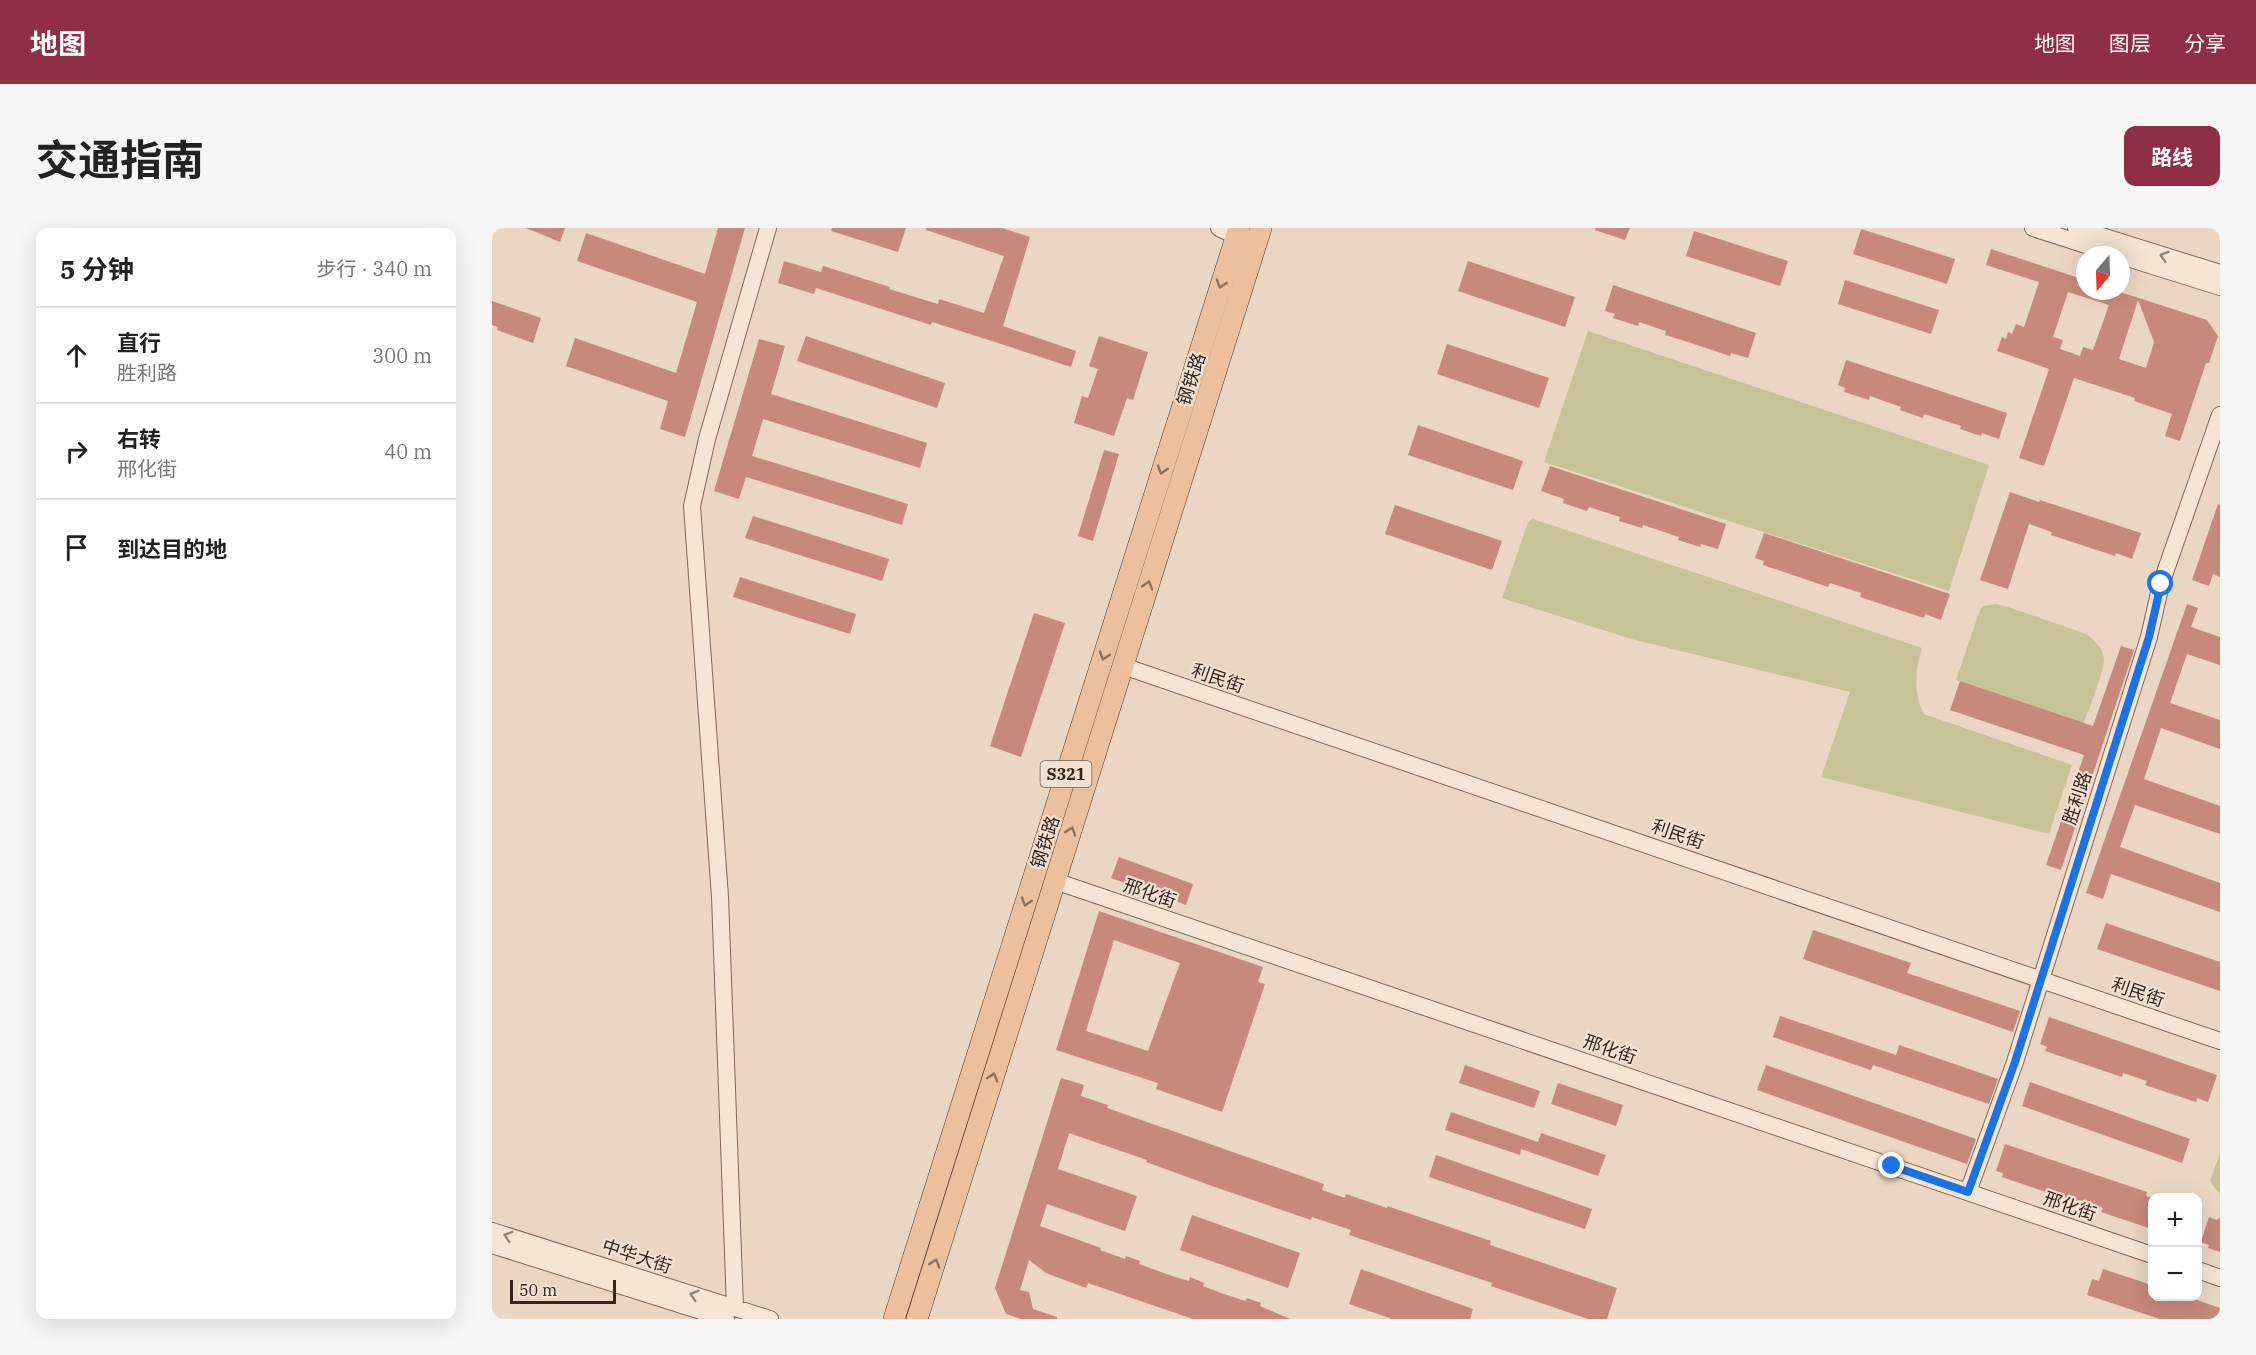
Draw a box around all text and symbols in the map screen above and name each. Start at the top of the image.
text: 地图 [30,25,86,62]
text: 地图 [2034,29,2076,57]
text: 图层 [2109,29,2151,57]
text: 分享 [2184,29,2226,57]
button: 路线 [2124,126,2220,186]
text: 交通指南 [36,132,204,187]
north arrow [2076,246,2130,300]
one-way arrow [2159,251,2170,263]
text: 5 分钟 [60,252,134,286]
text: 步行 · 340 m [317,255,432,282]
one-way arrow [1216,278,1228,289]
text: 直行 [117,328,161,357]
icon: ahead [60,339,93,372]
text: 300 m [372,342,432,369]
street label: 钢铁路 [1172,350,1210,408]
text: 胜利路 [117,359,177,386]
text: 右转 [117,424,161,453]
icon: right [60,435,93,468]
text: 40 m [384,438,432,465]
text: 邢化街 [117,455,177,482]
one-way arrow [1157,464,1169,475]
icon: arrive [60,531,93,564]
text: 到达目的地 [117,534,227,563]
route start [2147,570,2173,596]
one-way arrow [1141,580,1154,591]
one-way arrow [1098,650,1111,661]
street label: 利民街 [1189,658,1247,698]
road number: S321 [1040,761,1092,787]
street label: 胜利路 [2058,769,2096,827]
street label: 钢铁路 [1026,813,1064,871]
street label: 利民街 [1649,814,1707,854]
one-way arrow [1064,826,1076,837]
street label: 邢化街 [1121,873,1179,913]
one-way arrow [1021,896,1033,907]
street label: 利民街 [2109,972,2167,1012]
street label: 邢化街 [1581,1029,1639,1069]
one-way arrow [986,1072,999,1083]
route end [1878,1152,1904,1178]
street label: 邢化街 [2041,1186,2099,1226]
map controls [2148,1193,2202,1301]
button: + [2148,1193,2202,1247]
one-way arrow [503,1231,514,1243]
street label: 中华大街 [599,1234,675,1278]
button: − [2148,1247,2202,1301]
one-way arrow [928,1258,940,1269]
scale bar [510,1277,616,1304]
text: 50 m [519,1280,557,1300]
one-way arrow [689,1290,700,1302]

